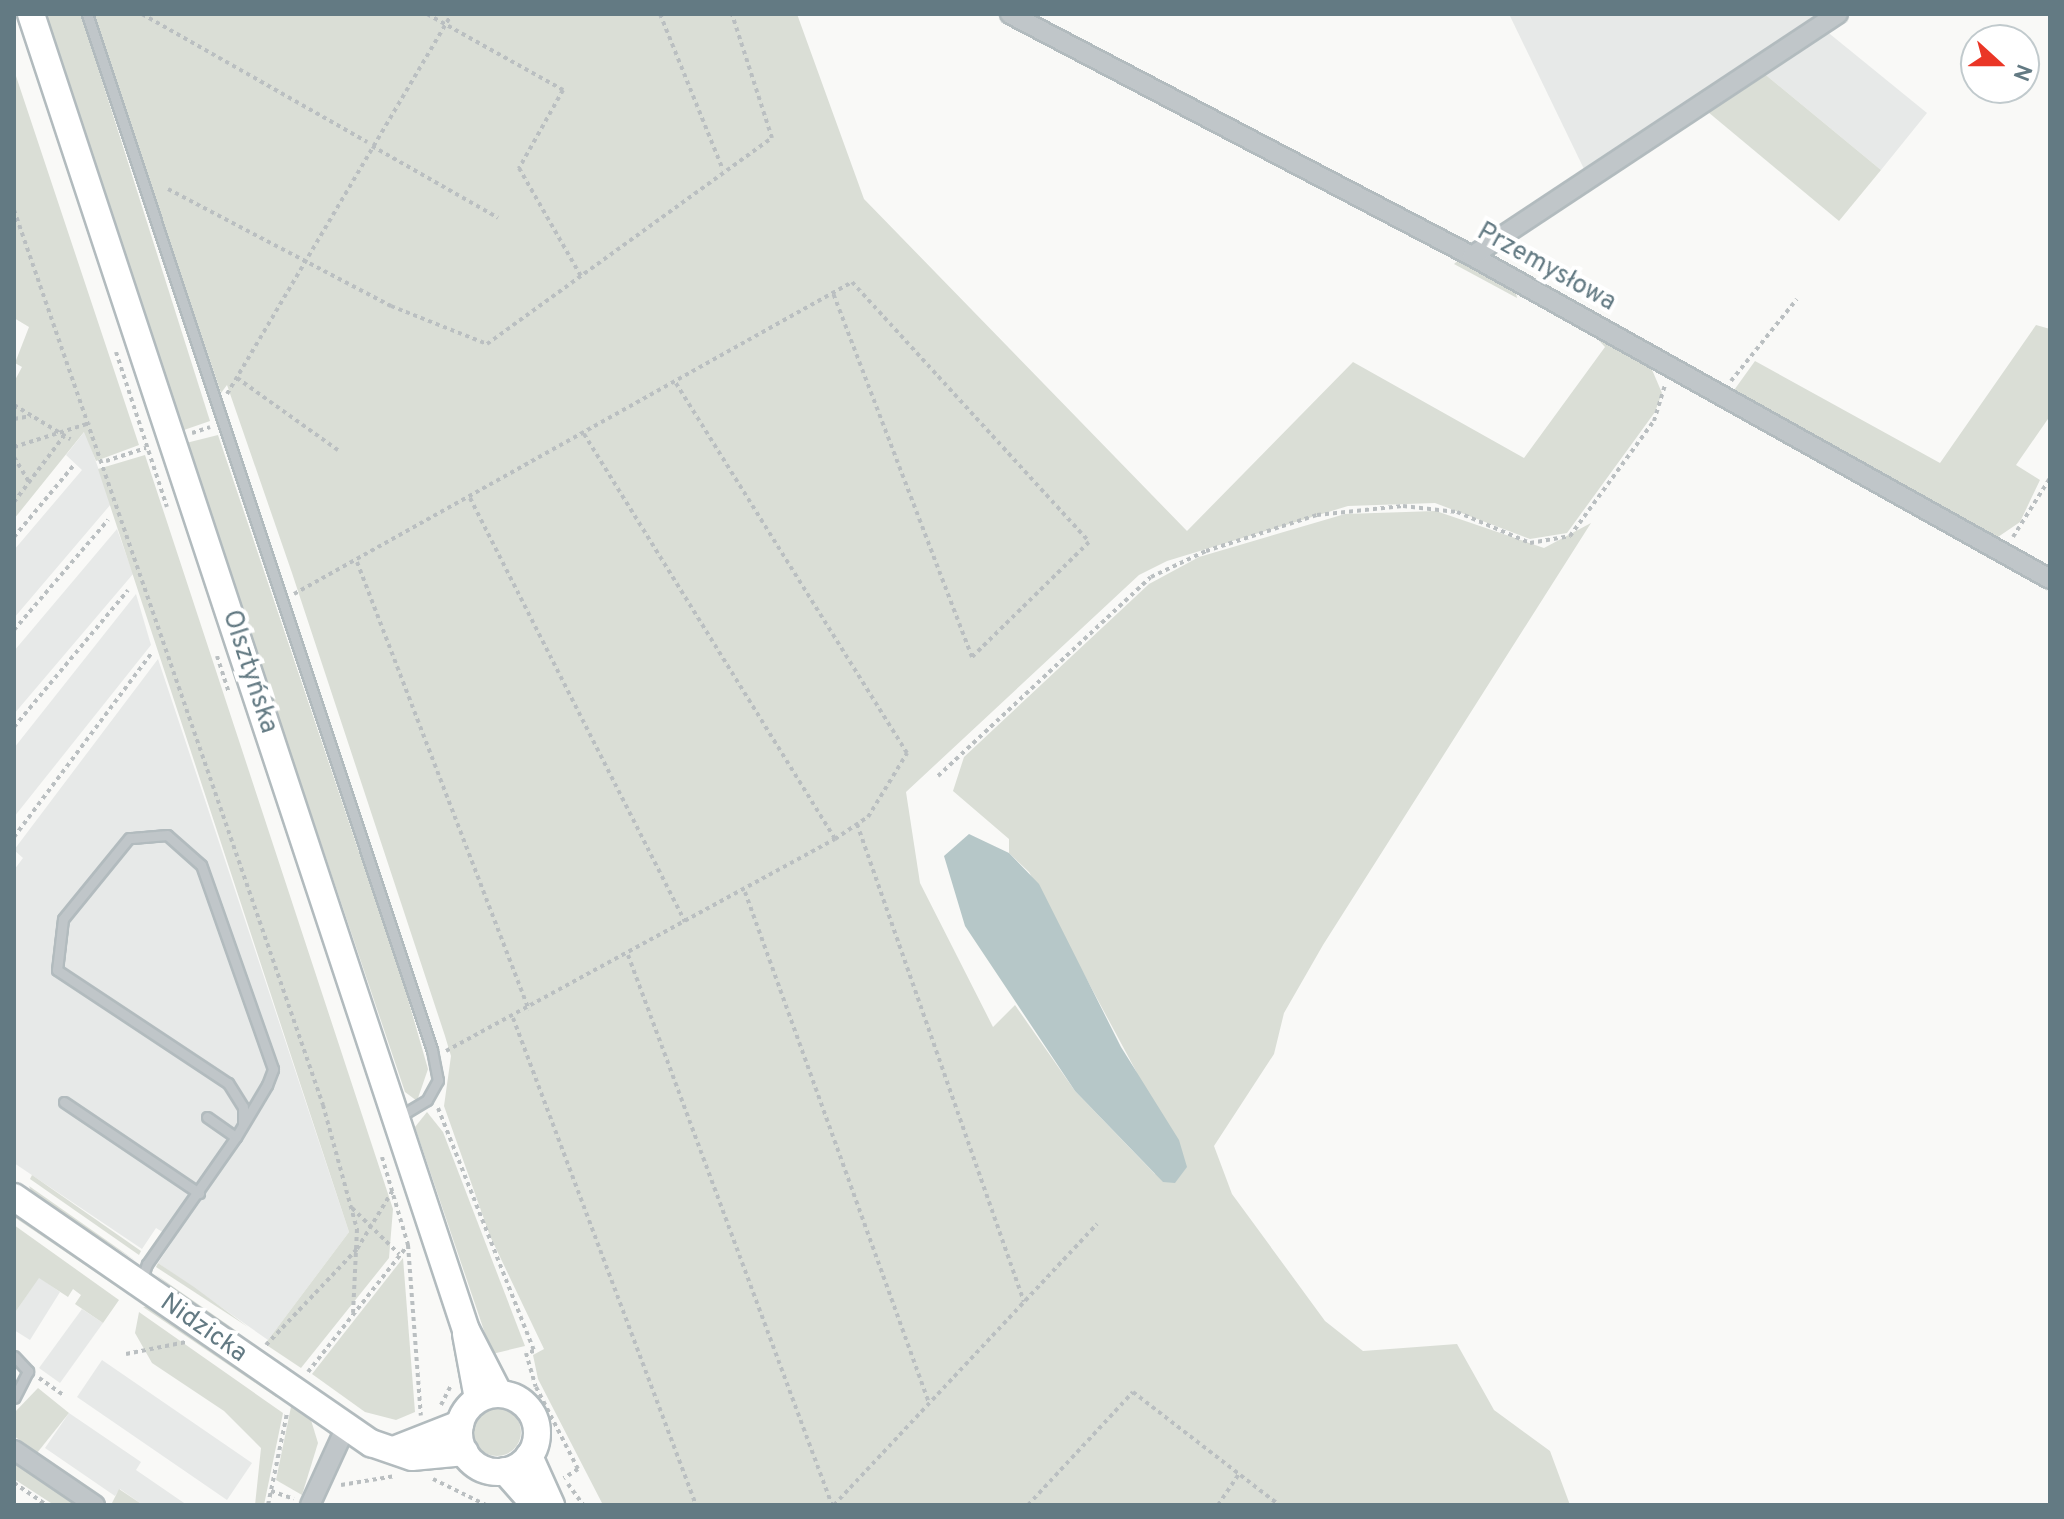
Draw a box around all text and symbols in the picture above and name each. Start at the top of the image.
north arrow [1960,24,2040,104]
text: N [2006,60,2036,84]
street label: Przemysłowa [1471,217,1621,319]
street label: Olsztyńska [214,606,284,738]
street label: Nidzicka [153,1288,253,1370]

